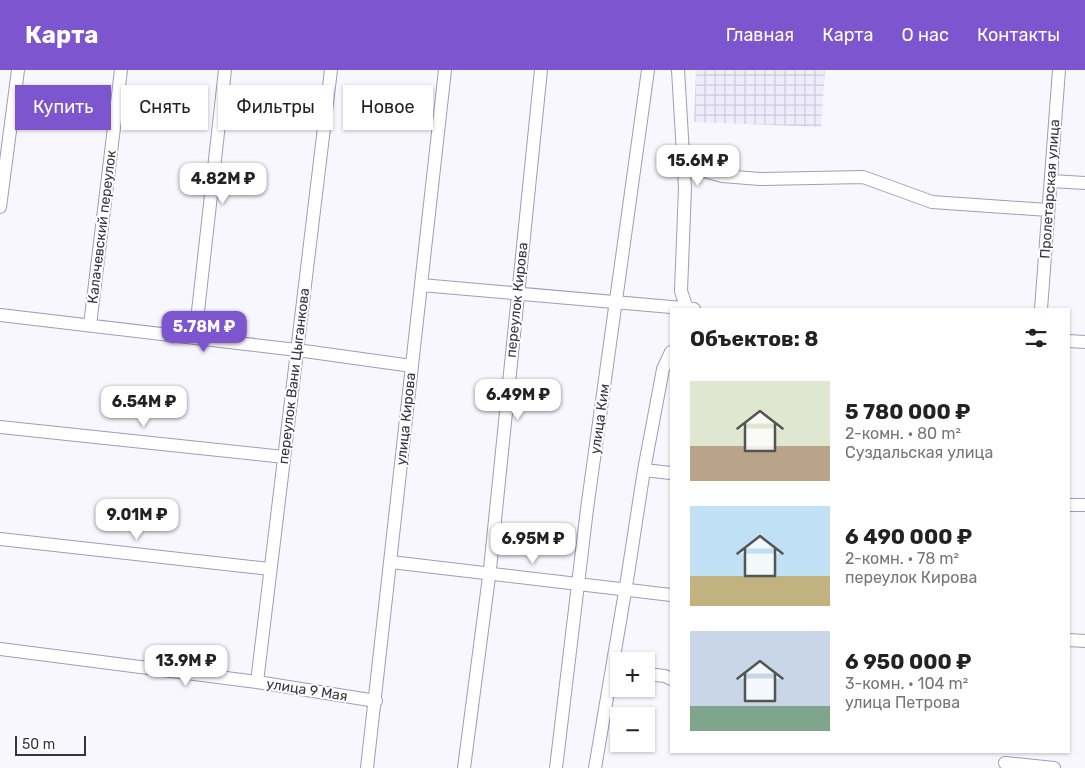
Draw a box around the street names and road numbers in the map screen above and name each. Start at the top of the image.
street label: Пролетарская улица [1037,119,1063,259]
street label: Калачевский переулок [84,149,120,305]
street label: переулок Кирова [502,242,532,358]
street label: переулок Вани Цыганкова [275,287,313,465]
street label: улица Кирова [393,372,419,466]
street label: улица Ким [587,383,613,455]
street label: улица 9 Мая [265,675,349,705]

